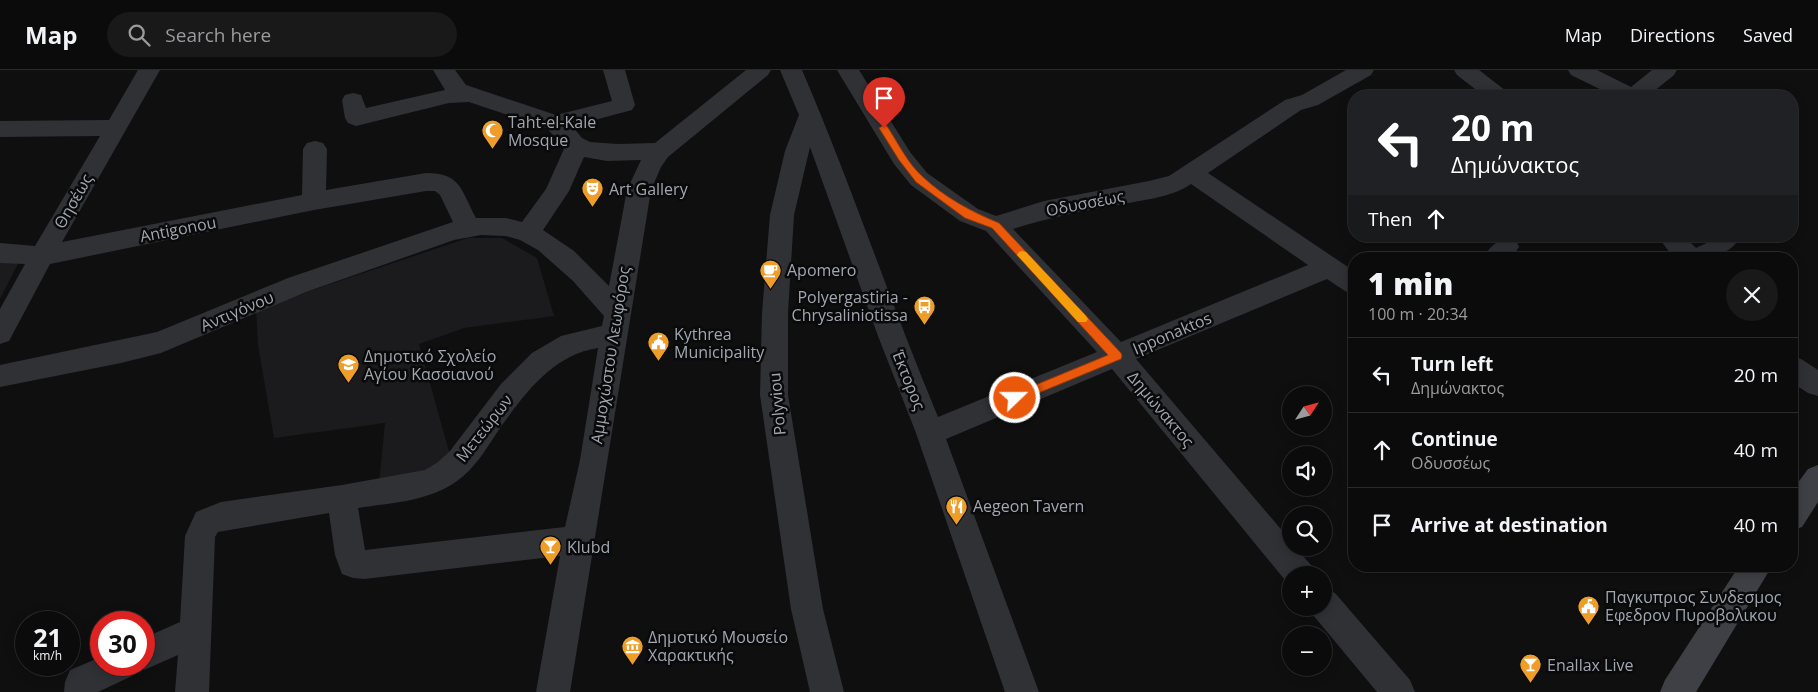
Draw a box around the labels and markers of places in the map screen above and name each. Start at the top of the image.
pin [863,77,905,128]
place label: Taht-el-Kale Mosque [508,111,596,151]
mosque icon: Taht-el-Kale Mosque [480,119,504,150]
theatre icon: Art Gallery [581,177,605,208]
place label: Art Gallery [609,178,689,200]
cafe icon: Apomero [759,258,783,289]
place label: Apomero [787,259,857,281]
place label: Polyergastiria - Chrysaliniotissa [792,286,908,326]
bus stop icon: Polyergastiria - Chrysaliniotissa [912,294,936,325]
place label: Kythrea Municipality [674,323,765,363]
public building icon: Kythrea Municipality [646,331,670,362]
place label: Δημοτικό Σχολείο Αγίου Κασσιανού [364,345,496,385]
school or university icon: Δημοτικό Σχολείο Αγίου Κασσιανού [336,353,360,384]
restaurant icon: Aegeon Tavern [945,494,969,525]
place label: Aegeon Tavern [973,495,1084,517]
bar icon: Klubd [539,535,563,566]
place label: Klubd [567,536,610,558]
place label: Παγκυπριος Συνδεσμος Εφεδρον Πυροβολικου [1605,586,1782,626]
public building icon: Παγκυπριος Συνδεσμος Εφεδρον Πυροβολικου [1577,594,1601,625]
place label: Δημοτικό Μουσείο Χαρακτικής [648,626,788,666]
museum icon: Δημοτικό Μουσείο Χαρακτικής [620,634,644,665]
bar icon: Enallax Live [1519,653,1543,684]
place label: Enallax Live [1547,654,1633,676]

